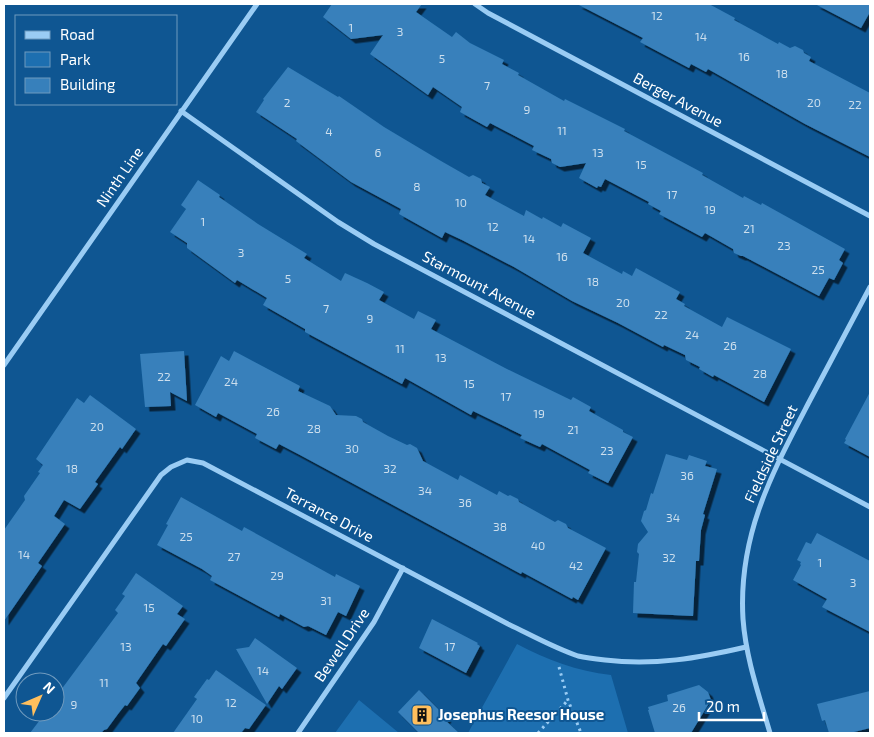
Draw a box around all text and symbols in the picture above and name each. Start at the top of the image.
house number: 12 [651,8,663,22]
legend [15,15,178,105]
house number: 1 [349,20,353,34]
house number: 3 [397,24,403,38]
text: Road [60,25,95,43]
house number: 14 [695,29,707,43]
house number: 16 [738,49,750,63]
text: Park [60,50,91,68]
house number: 5 [439,51,445,65]
house number: 18 [776,66,788,80]
street label: Berger Avenue [631,68,726,130]
text: Building [60,75,116,93]
house number: 7 [484,78,490,92]
house number: 2 [284,95,291,109]
house number: 20 [807,95,821,109]
house number: 22 [848,97,862,111]
house number: 9 [524,102,531,116]
house number: 11 [557,123,567,137]
house number: 4 [325,124,333,138]
street label: Ninth Line [92,143,146,210]
house number: 6 [375,145,382,159]
house number: 13 [592,145,604,159]
house number: 15 [635,157,647,171]
house number: 8 [413,179,421,193]
house number: 17 [667,187,677,201]
house number: 10 [455,195,467,209]
house number: 19 [704,202,716,216]
house number: 1 [201,214,205,228]
house number: 12 [487,219,499,233]
house number: 21 [743,221,755,235]
house number: 14 [523,231,535,245]
house number: 23 [777,238,791,252]
house number: 3 [238,245,244,259]
street label: Starmount Avenue [420,247,539,322]
house number: 16 [556,249,568,263]
house number: 25 [811,262,825,276]
house number: 5 [285,271,291,285]
house number: 18 [587,274,599,288]
house number: 20 [616,295,630,309]
house number: 7 [323,301,329,315]
house number: 22 [654,307,668,321]
house number: 9 [367,311,374,325]
house number: 24 [685,327,699,341]
house number: 26 [723,338,737,352]
house number: 11 [395,341,405,355]
house number: 13 [435,350,447,364]
house number: 28 [753,366,767,380]
house number: 22 [157,369,171,383]
house number: 24 [224,374,238,388]
house number: 15 [463,376,475,390]
house number: 17 [501,389,511,403]
street label: Fieldside Street [740,402,801,505]
house number: 26 [266,404,280,418]
house number: 19 [533,406,545,420]
house number: 20 [90,419,104,433]
house number: 28 [307,421,321,435]
house number: 21 [567,422,579,436]
house number: 30 [345,441,359,455]
house number: 23 [600,443,614,457]
house number: 18 [66,461,78,475]
house number: 32 [383,461,397,475]
house number: 36 [680,468,694,482]
street label: Terrance Drive [282,483,377,545]
house number: 34 [418,483,432,497]
house number: 36 [458,495,472,509]
house number: 34 [666,510,680,524]
house number: 38 [493,519,507,533]
house number: 25 [179,529,193,543]
house number: 40 [531,538,545,552]
house number: 14 [18,547,30,561]
house number: 27 [228,549,240,563]
house number: 32 [662,550,676,564]
house number: 1 [818,555,822,569]
house number: 42 [569,558,583,572]
house number: 29 [270,568,284,582]
house number: 3 [850,575,856,589]
house number: 31 [320,593,332,607]
house number: 15 [143,600,155,614]
street label: Bewell Drive [310,604,372,685]
house number: 13 [120,639,132,653]
house number: 17 [445,639,455,653]
house number: 14 [257,663,269,677]
north arrow [15,672,65,722]
house number: 11 [99,675,109,689]
text: N [40,678,59,697]
scale bar [699,690,764,722]
house number: 12 [225,695,237,709]
house number: 9 [71,697,78,711]
text: 20 m [706,697,740,715]
house number: 26 [672,700,686,714]
building icon: Josephus Reesor House [410,703,434,727]
place label: Josephus Reesor House [438,705,604,723]
house number: 10 [191,711,203,725]

